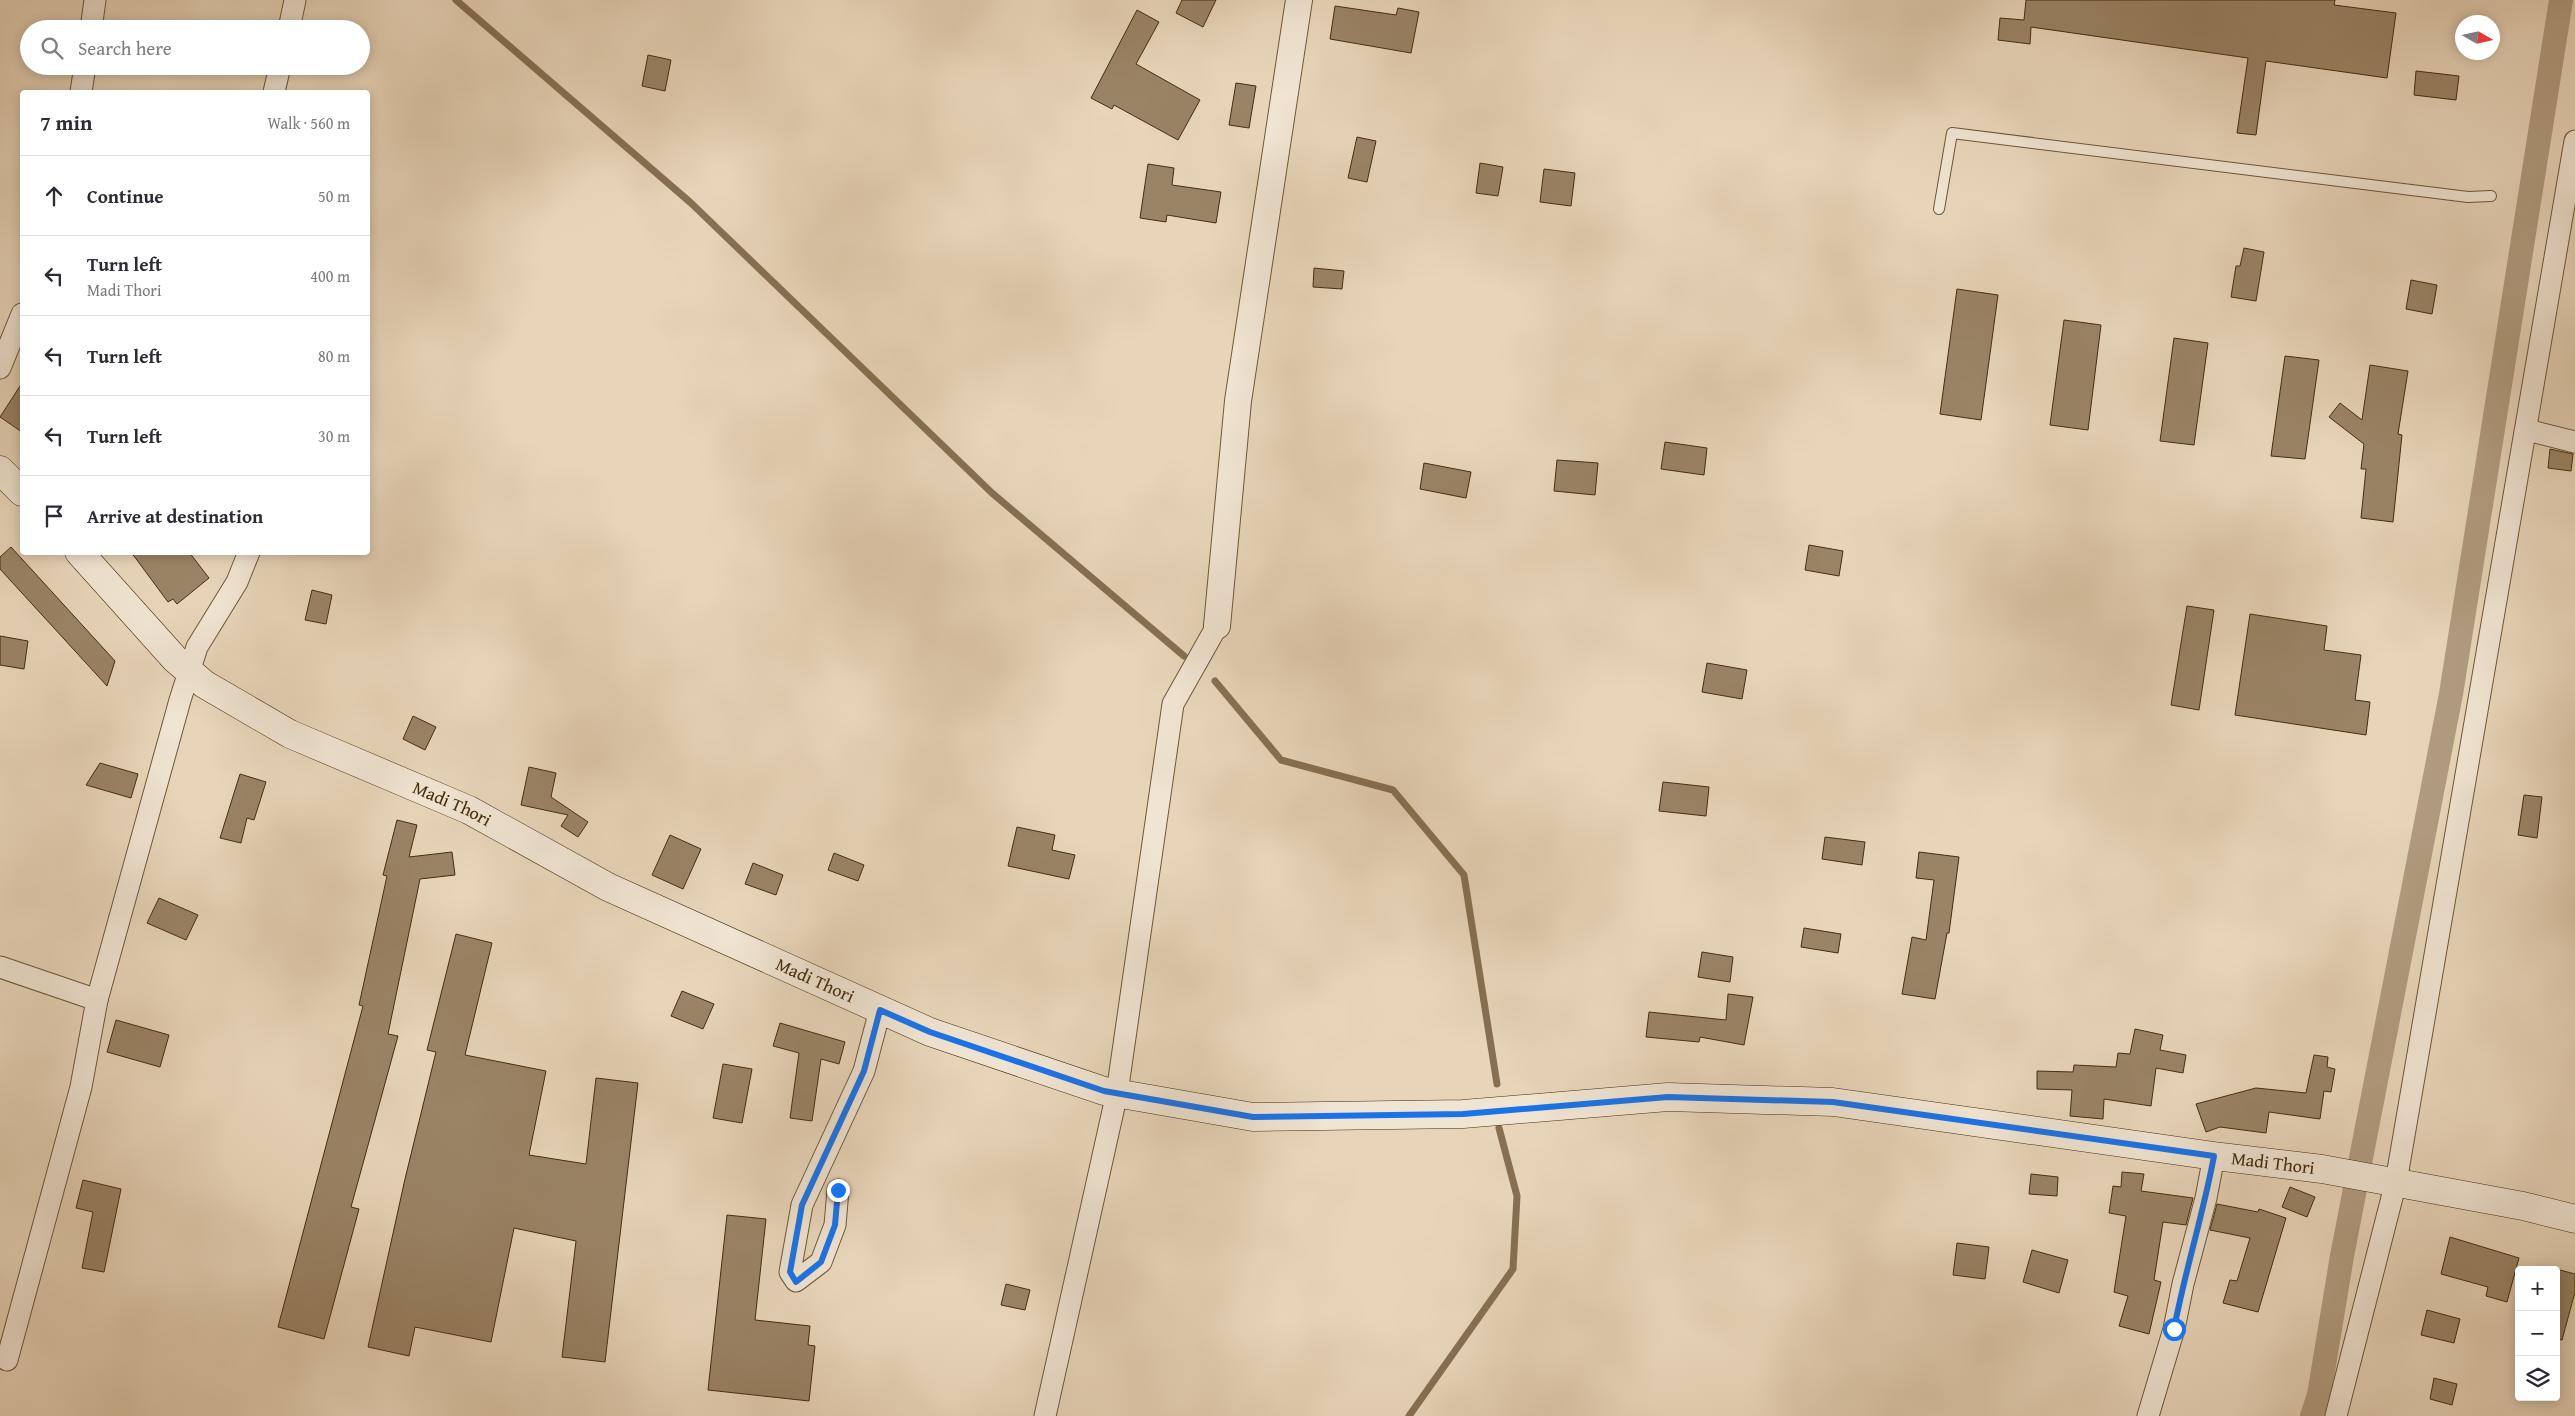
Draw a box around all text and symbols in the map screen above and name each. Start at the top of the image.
north arrow [2455,15,2500,60]
search box [20,20,370,75]
icon: search [38,34,66,62]
text: Search here [78,34,172,62]
text: 7 min [40,107,92,138]
text: Walk · 560 m [267,111,350,135]
icon: ahead [40,182,68,210]
text: Continue [87,182,164,210]
text: 50 m [318,184,350,208]
text: Turn left [87,250,162,278]
icon: left [40,262,68,290]
text: 400 m [310,264,350,288]
text: Madi Thori [87,278,161,302]
icon: left [40,342,68,370]
text: Turn left [87,342,162,370]
text: 80 m [318,344,350,368]
icon: left [40,422,68,450]
text: Turn left [87,422,162,450]
text: 30 m [318,424,350,448]
icon: arrive [40,502,68,530]
text: Arrive at destination [87,502,263,530]
street label: Madi Thori [409,774,497,833]
street label: Madi Thori [772,950,859,1009]
street label: Madi Thori [2230,1144,2316,1181]
route end [827,1179,850,1202]
map controls [2515,1266,2560,1401]
button: + [2515,1266,2560,1311]
button: − [2515,1311,2560,1356]
route start [2163,1318,2186,1341]
button: layers [2515,1356,2560,1401]

